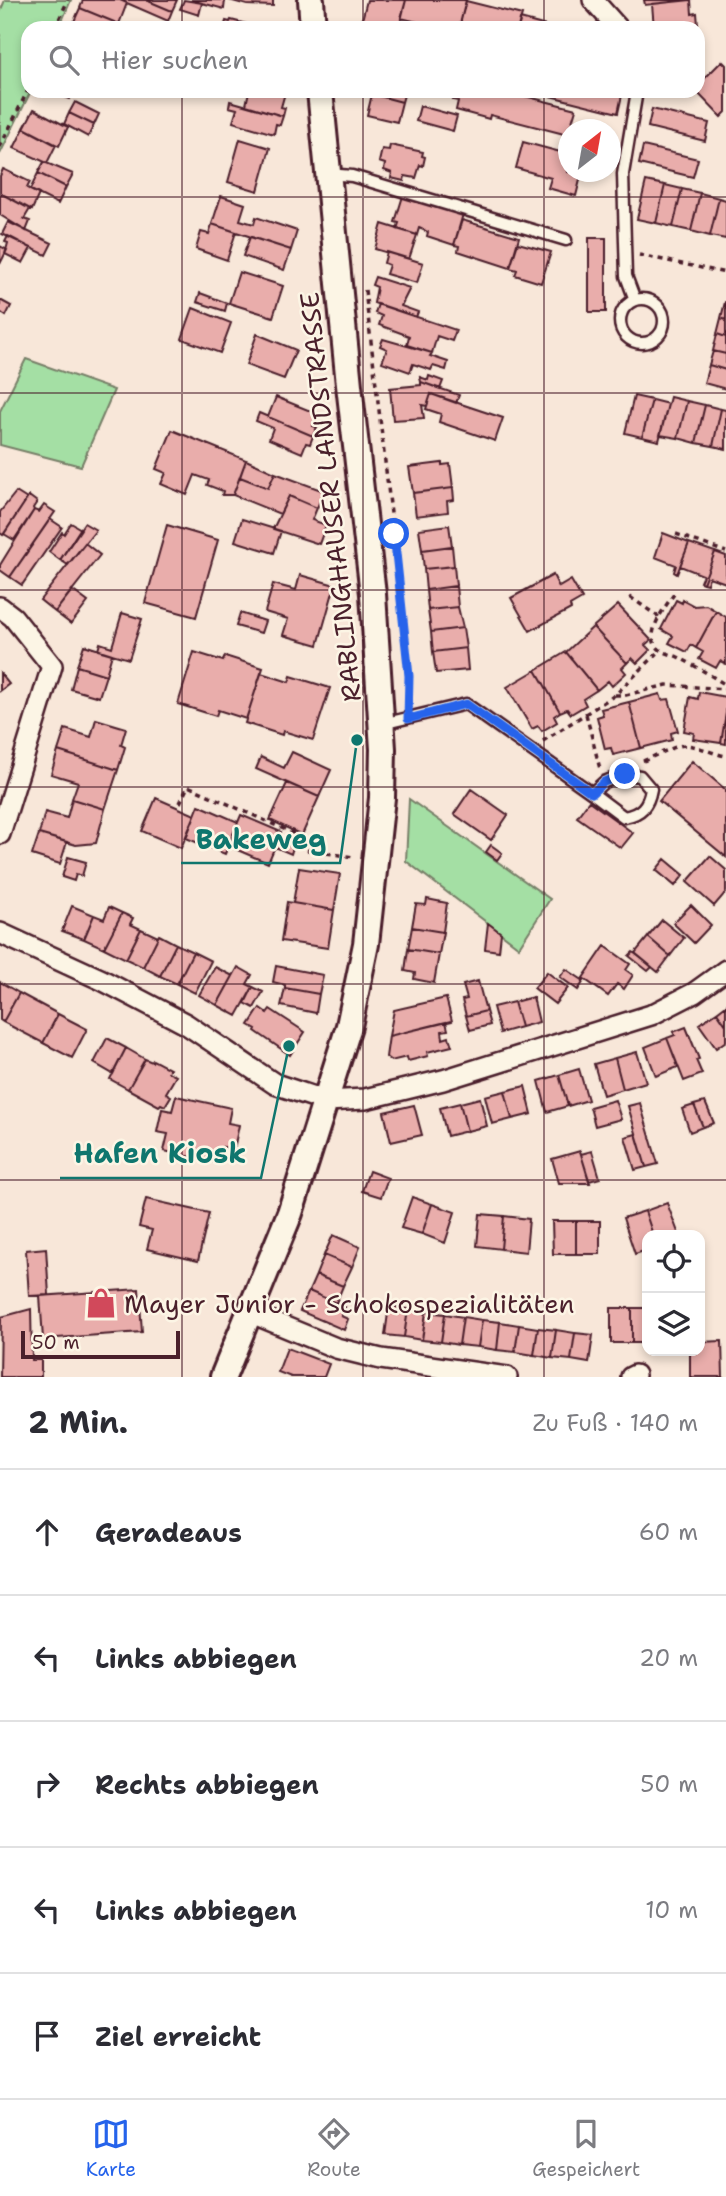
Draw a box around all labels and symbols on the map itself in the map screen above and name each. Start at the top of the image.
north arrow [558,119,621,182]
street label: RABLINGHAUSER LANDSTRASSE [291,290,369,704]
route start [378,518,409,549]
route end [609,758,640,789]
callout: Bakeweg [181,814,340,863]
text: Bakeweg [196,820,326,858]
callout: Hafen Kiosk [60,1129,261,1178]
text: Hafen Kiosk [74,1134,246,1172]
shop icon: Mayer Junior - Schokospezialitäten [84,1286,118,1320]
place label: Mayer Junior - Schokospezialitäten [124,1286,575,1321]
scale bar [21,1328,180,1360]

